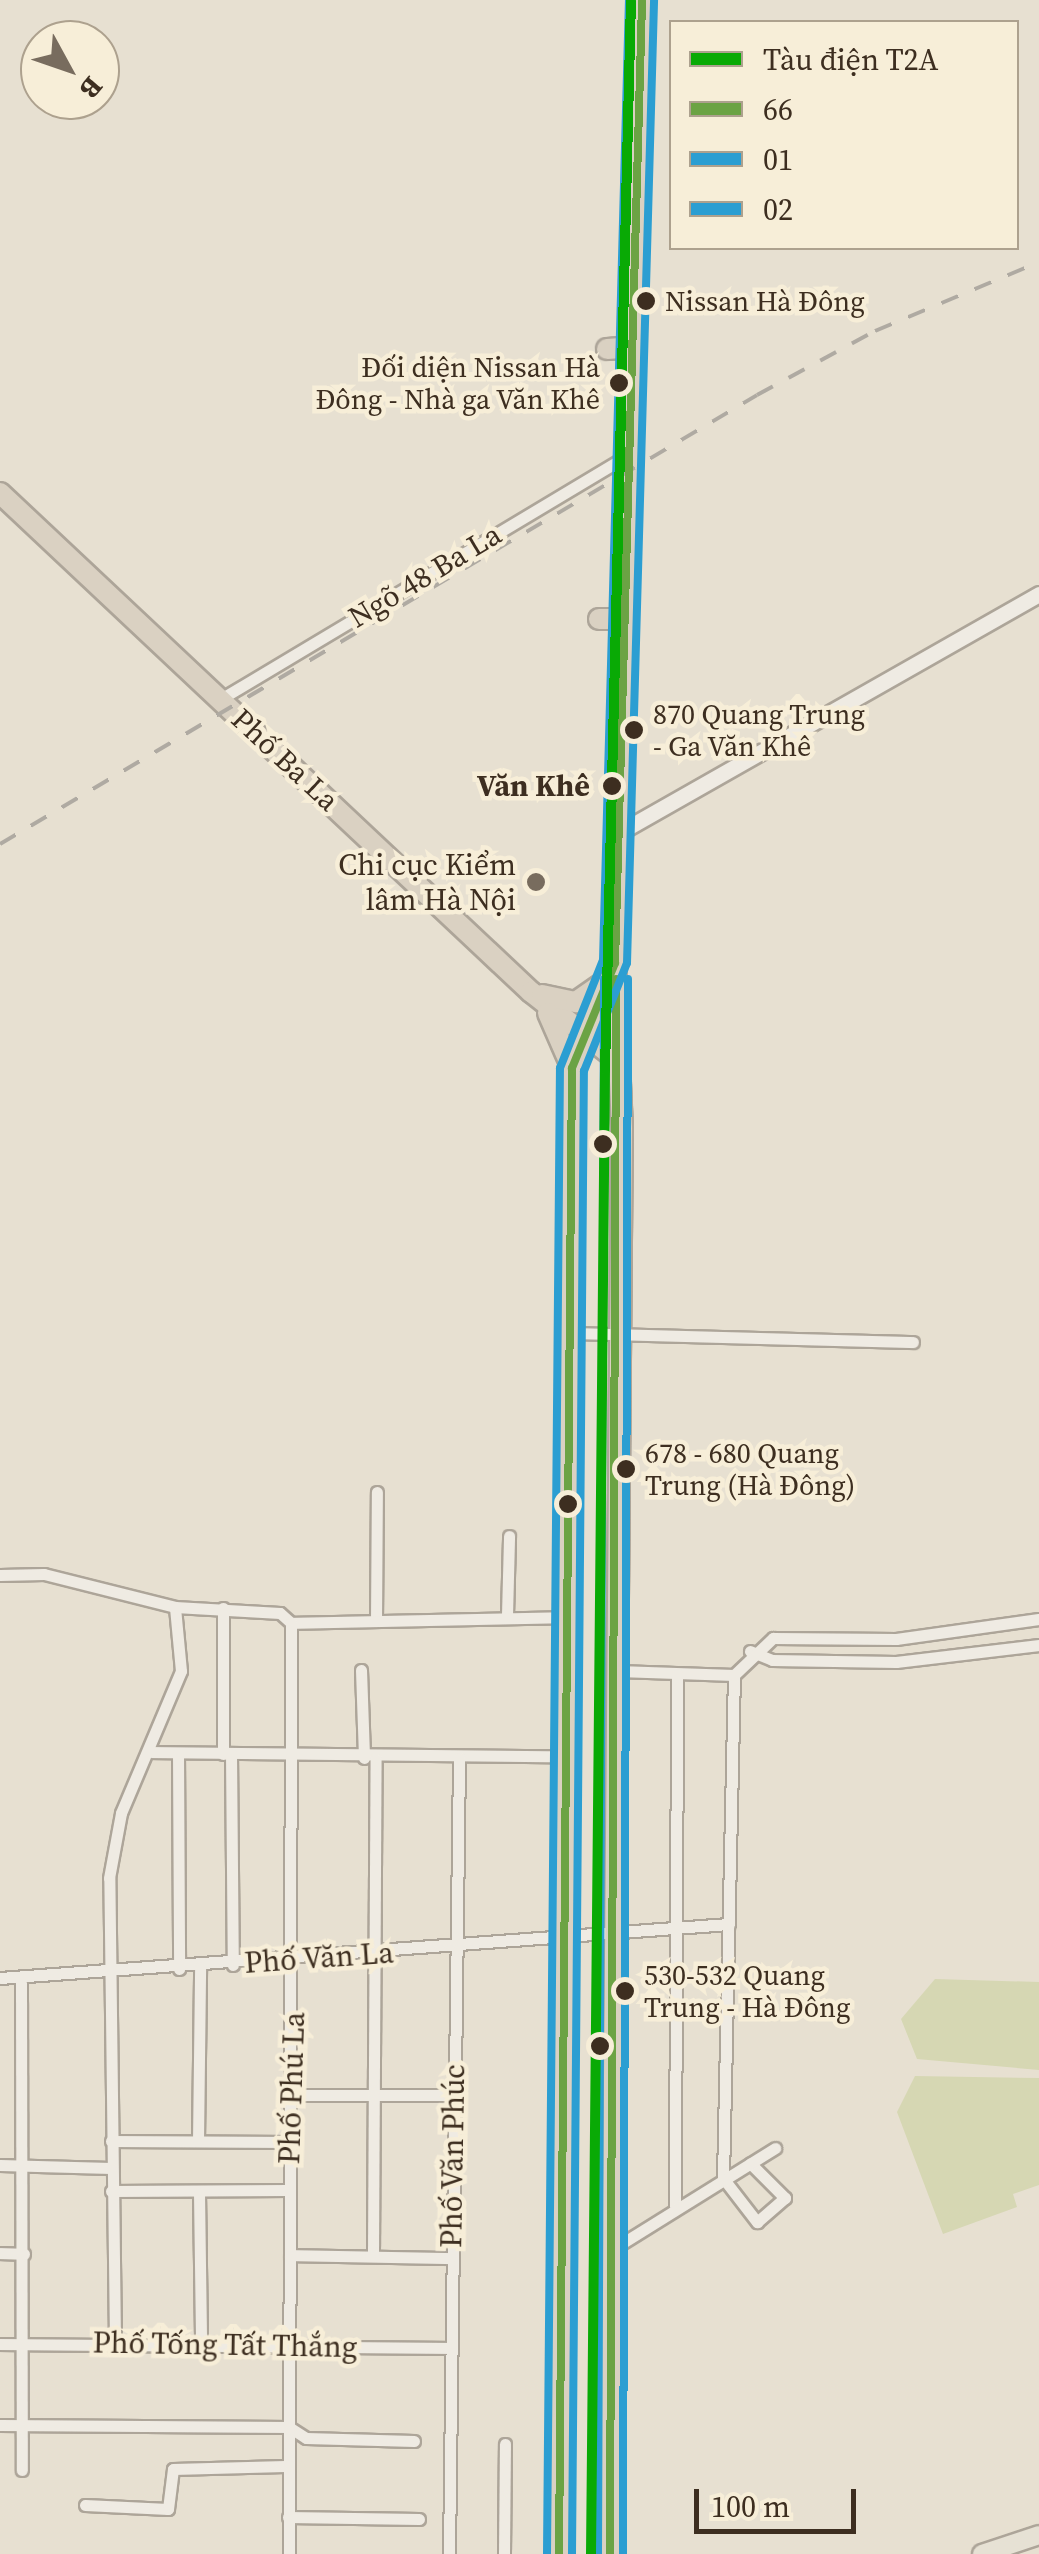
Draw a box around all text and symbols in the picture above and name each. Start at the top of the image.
north arrow [20,20,120,120]
legend [669,20,1019,250]
text: Tàu điện T2A [763,39,939,80]
text: B [71,69,112,107]
text: 66 [763,89,793,130]
text: 01 [763,139,793,180]
text: 02 [763,189,793,230]
place label: Nissan Hà Đông [665,284,865,318]
marker: Nissan Hà Đông [636,291,656,311]
place label: Đối diện Nissan Hà Đông - Nhà ga Văn Khê [315,350,600,416]
marker: Đối diện Nissan Hà Đông - Nhà ga Văn Khê [609,373,629,393]
street label: Ngõ 48 Ba La [342,516,508,636]
place label: 870 Quang Trung - Ga Văn Khê [653,697,865,763]
street label: Phố Ba La [224,701,346,819]
marker: 870 Quang Trung - Ga Văn Khê [624,720,644,740]
place label: Văn Khê [477,768,590,804]
marker: Văn Khê [599,773,625,799]
place label: Chi cục Kiểm lâm Hà Nội [338,847,516,918]
marker: Chi cục Kiểm lâm Hà Nội [525,871,547,893]
unlabelled marker [593,1134,613,1154]
place label: 678 - 680 Quang Trung (Hà Đông) [645,1436,855,1502]
marker: 678 - 680 Quang Trung (Hà Đông) [616,1459,636,1479]
unlabelled marker [558,1494,578,1514]
street label: Phố Văn La [243,1935,395,1981]
place label: 530-532 Quang Trung - Hà Đông [644,1958,850,2024]
marker: 530-532 Quang Trung - Hà Đông [615,1981,635,2001]
street label: Phố Phú La [271,2011,313,2165]
unlabelled marker [590,2036,610,2056]
street label: Phố Văn Phúc [433,2063,473,2249]
street label: Phố Tống Tất Thắng [92,2325,358,2365]
scale bar [699,2469,862,2531]
text: 100 m [711,2486,790,2527]

